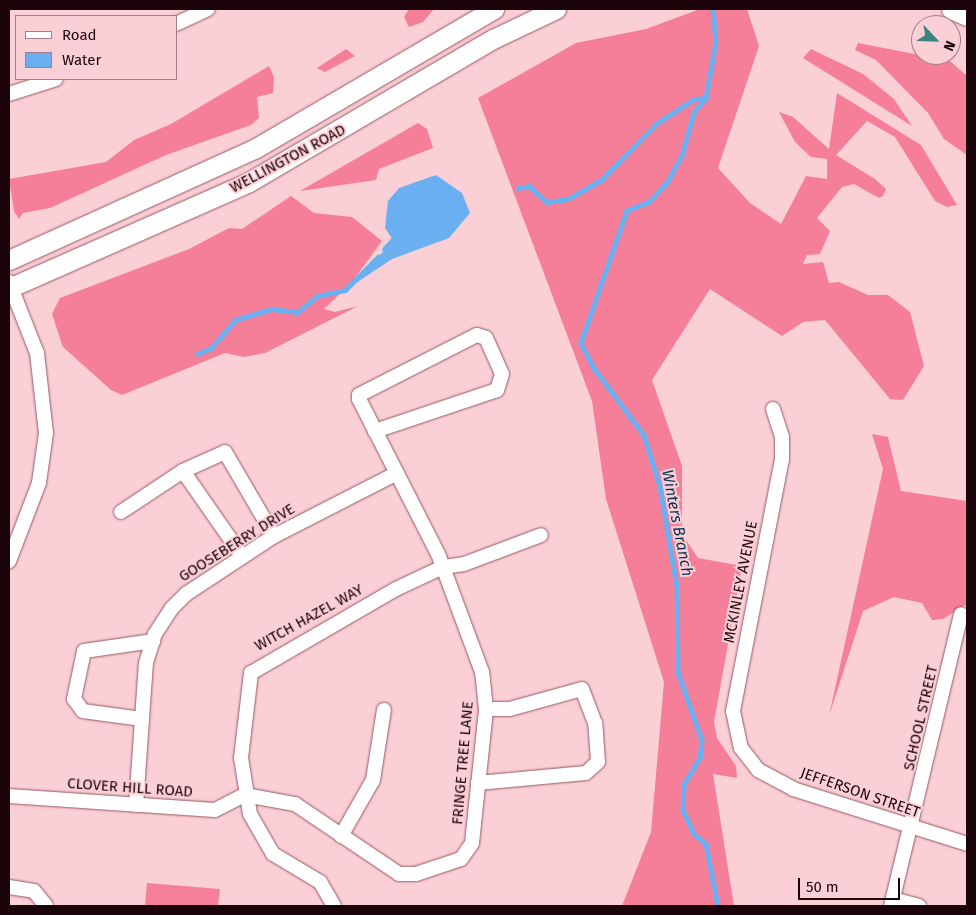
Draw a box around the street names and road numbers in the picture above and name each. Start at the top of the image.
street label: WELLINGTON ROAD [227,121,349,197]
street label: GOOSEBERRY DRIVE [176,500,298,586]
street label: MCKINLEY AVENUE [720,519,762,645]
street label: WITCH HAZEL WAY [252,581,366,655]
street label: SCHOOL STREET [900,664,942,772]
street label: FRINGE TREE LANE [449,701,477,825]
street label: JEFFERSON STREET [798,764,922,822]
street label: CLOVER HILL ROAD [67,775,193,801]

